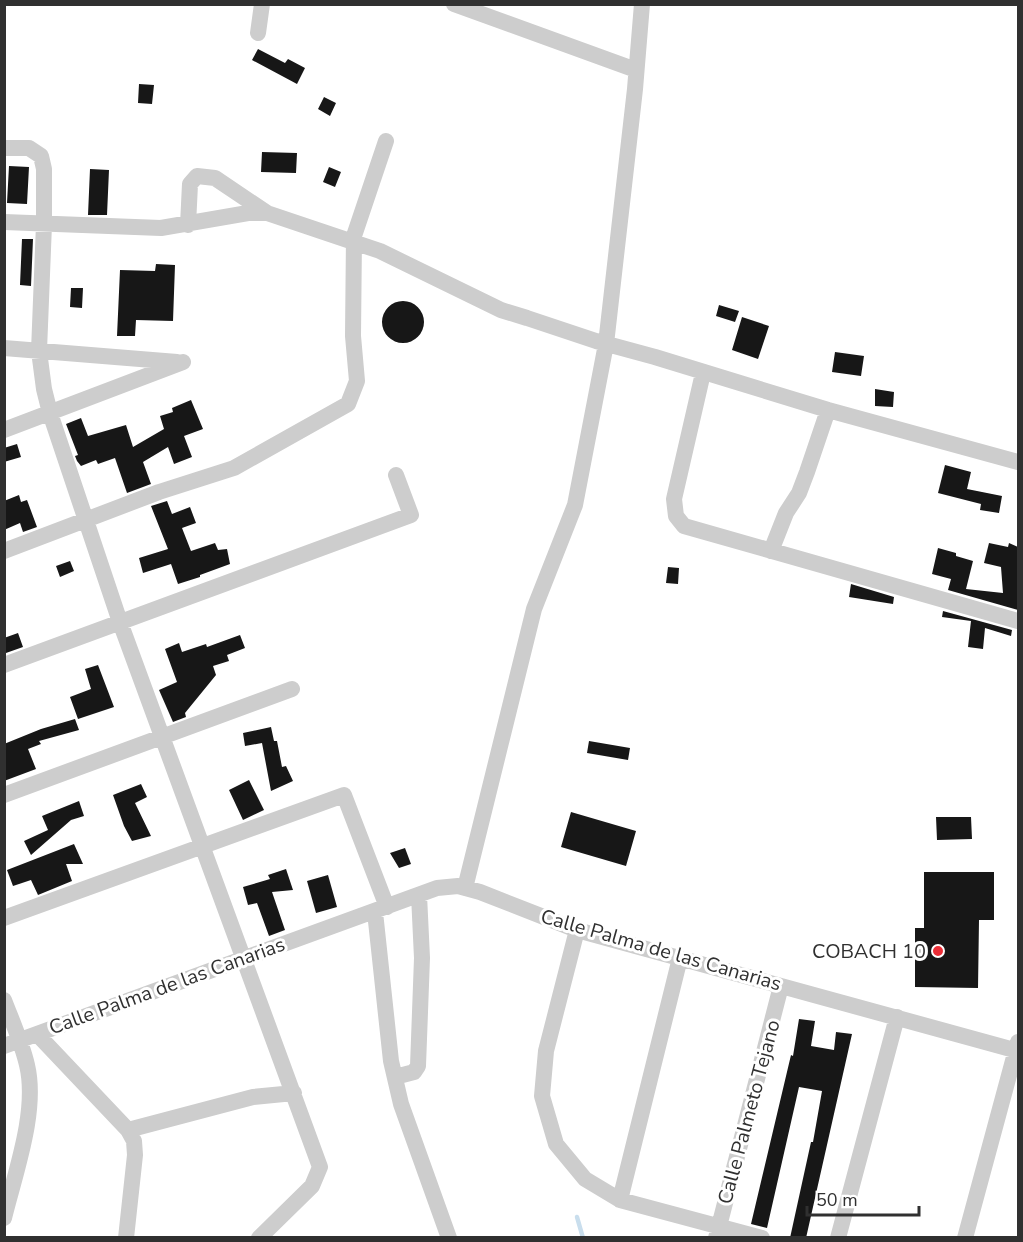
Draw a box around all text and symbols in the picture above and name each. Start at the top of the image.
street label: Calle Palma de las Canarias [537,903,785,997]
street label: Calle Palma de las Canarias [45,931,289,1041]
place label: COBACH 10 [812,938,926,965]
marker: COBACH 10 [931,944,945,958]
street label: Calle Palmeto Tejano [711,1017,787,1207]
scale bar [807,1179,920,1217]
text: 50 m [816,1188,858,1212]

